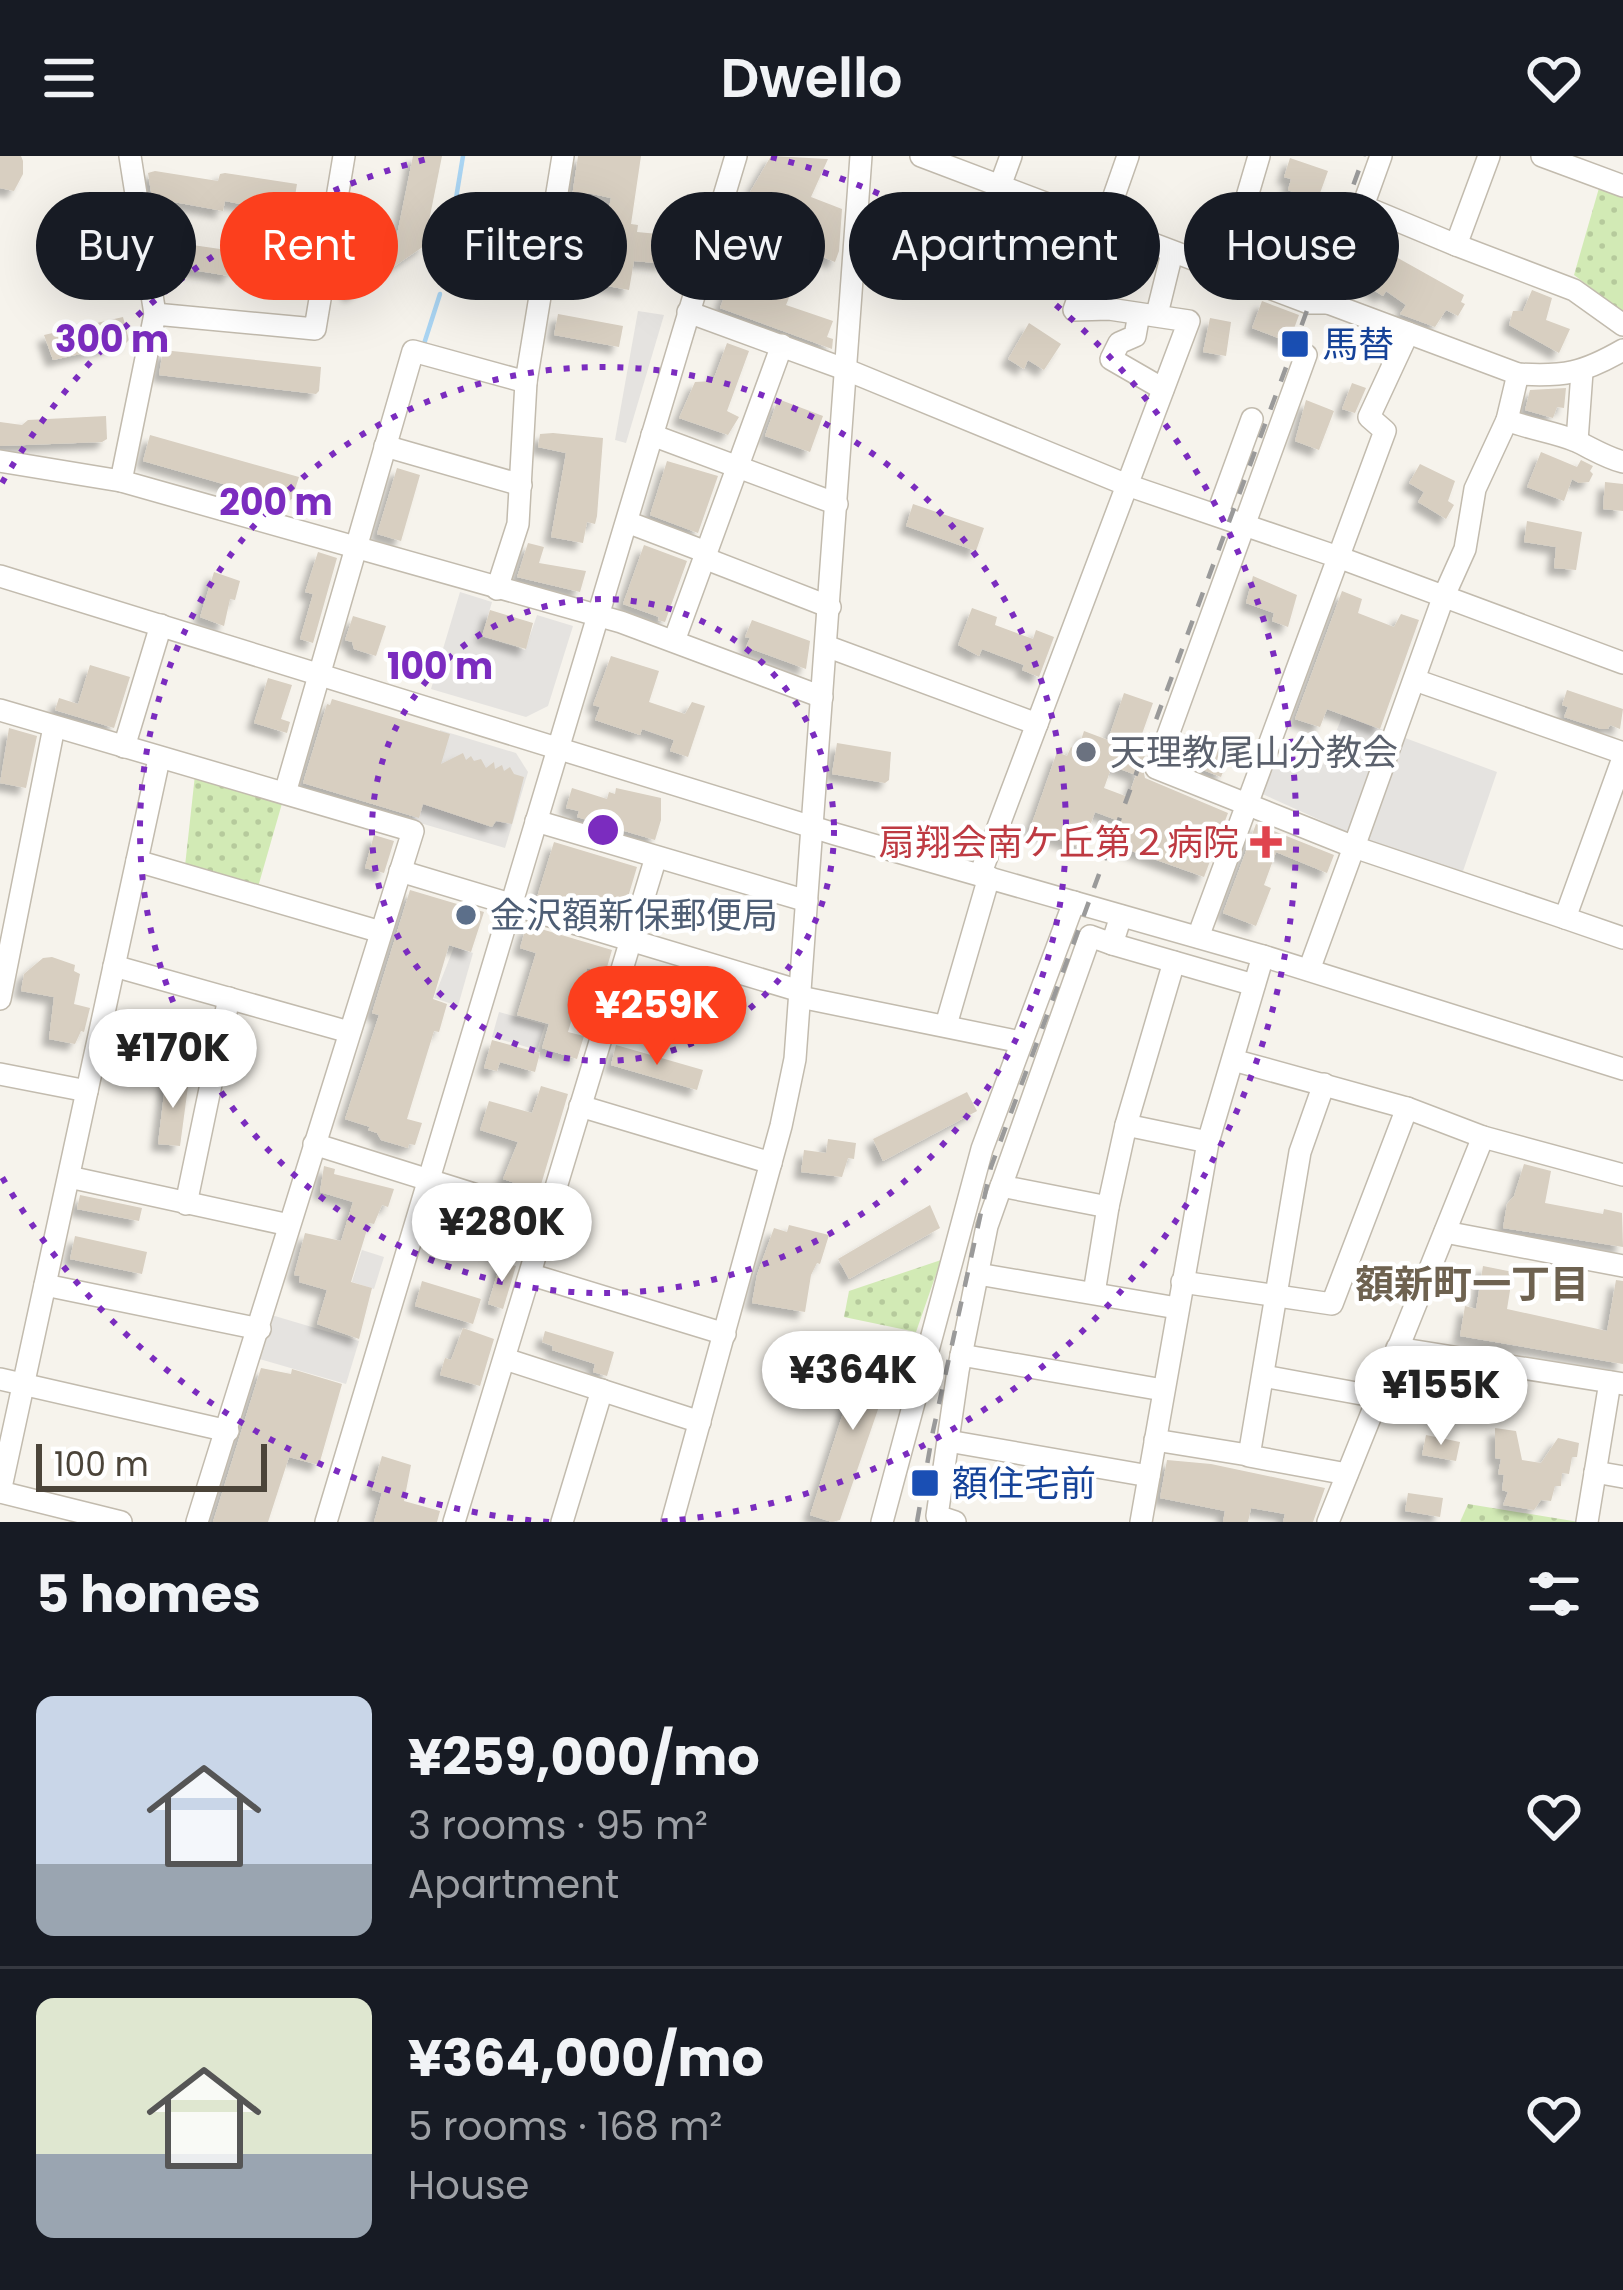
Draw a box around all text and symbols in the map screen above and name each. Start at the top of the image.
text: Dwello [720,40,903,116]
icon: menu [36,45,102,111]
icon: heart [1521,45,1587,111]
chip: Buy [36,192,196,300]
chip: Rent [220,192,398,300]
chip: Filters [422,192,627,300]
chip: New [651,192,825,300]
chip: Apartment [849,192,1160,300]
chip: House [1184,192,1399,300]
text: 300 m [55,314,169,365]
place label: 馬替 [1322,319,1394,370]
marker: 馬替 [1279,328,1311,360]
text: 200 m [219,477,333,528]
text: 100 m [387,641,493,692]
place label: 天理教尾山分教会 [1110,727,1398,778]
marker: 天理教尾山分教会 [1073,739,1099,765]
centre of rings [582,809,624,851]
place label: 扇翔会南ケ丘第２病院 [879,817,1239,868]
marker: 扇翔会南ケ丘第２病院 [1250,826,1282,858]
place label: 金沢額新保郵便局 [490,890,778,941]
marker: 金沢額新保郵便局 [453,902,479,928]
pin: ¥259K [573,966,741,1068]
text: ¥259K [595,977,719,1032]
pin: ¥170K [89,1009,257,1111]
text: ¥170K [116,1020,230,1075]
pin: ¥280K [418,1183,586,1285]
text: ¥280K [439,1194,565,1249]
district label: 額新町一丁目 [1355,1257,1589,1312]
pin: ¥364K [769,1331,937,1433]
text: ¥364K [789,1342,917,1397]
pin: ¥155K [1357,1346,1525,1448]
text: ¥155K [1382,1357,1500,1412]
scale bar [36,1438,267,1491]
text: 100 m [54,1441,149,1488]
place label: 額住宅前 [952,1458,1096,1509]
marker: 額住宅前 [909,1467,941,1499]
text: 5 homes [36,1558,261,1630]
icon: filters [1521,1561,1587,1627]
text: ¥259,000/mo [408,1721,760,1793]
icon: home [132,1744,276,1888]
icon: heart [1521,1783,1587,1849]
text: 3 rooms · 95 m² [408,1798,708,1853]
text: Apartment [408,1857,619,1912]
text: ¥364,000/mo [408,2022,764,2094]
icon: home [132,2046,276,2190]
icon: heart [1521,2085,1587,2151]
text: 5 rooms · 168 m² [408,2099,722,2154]
text: House [408,2158,529,2213]

